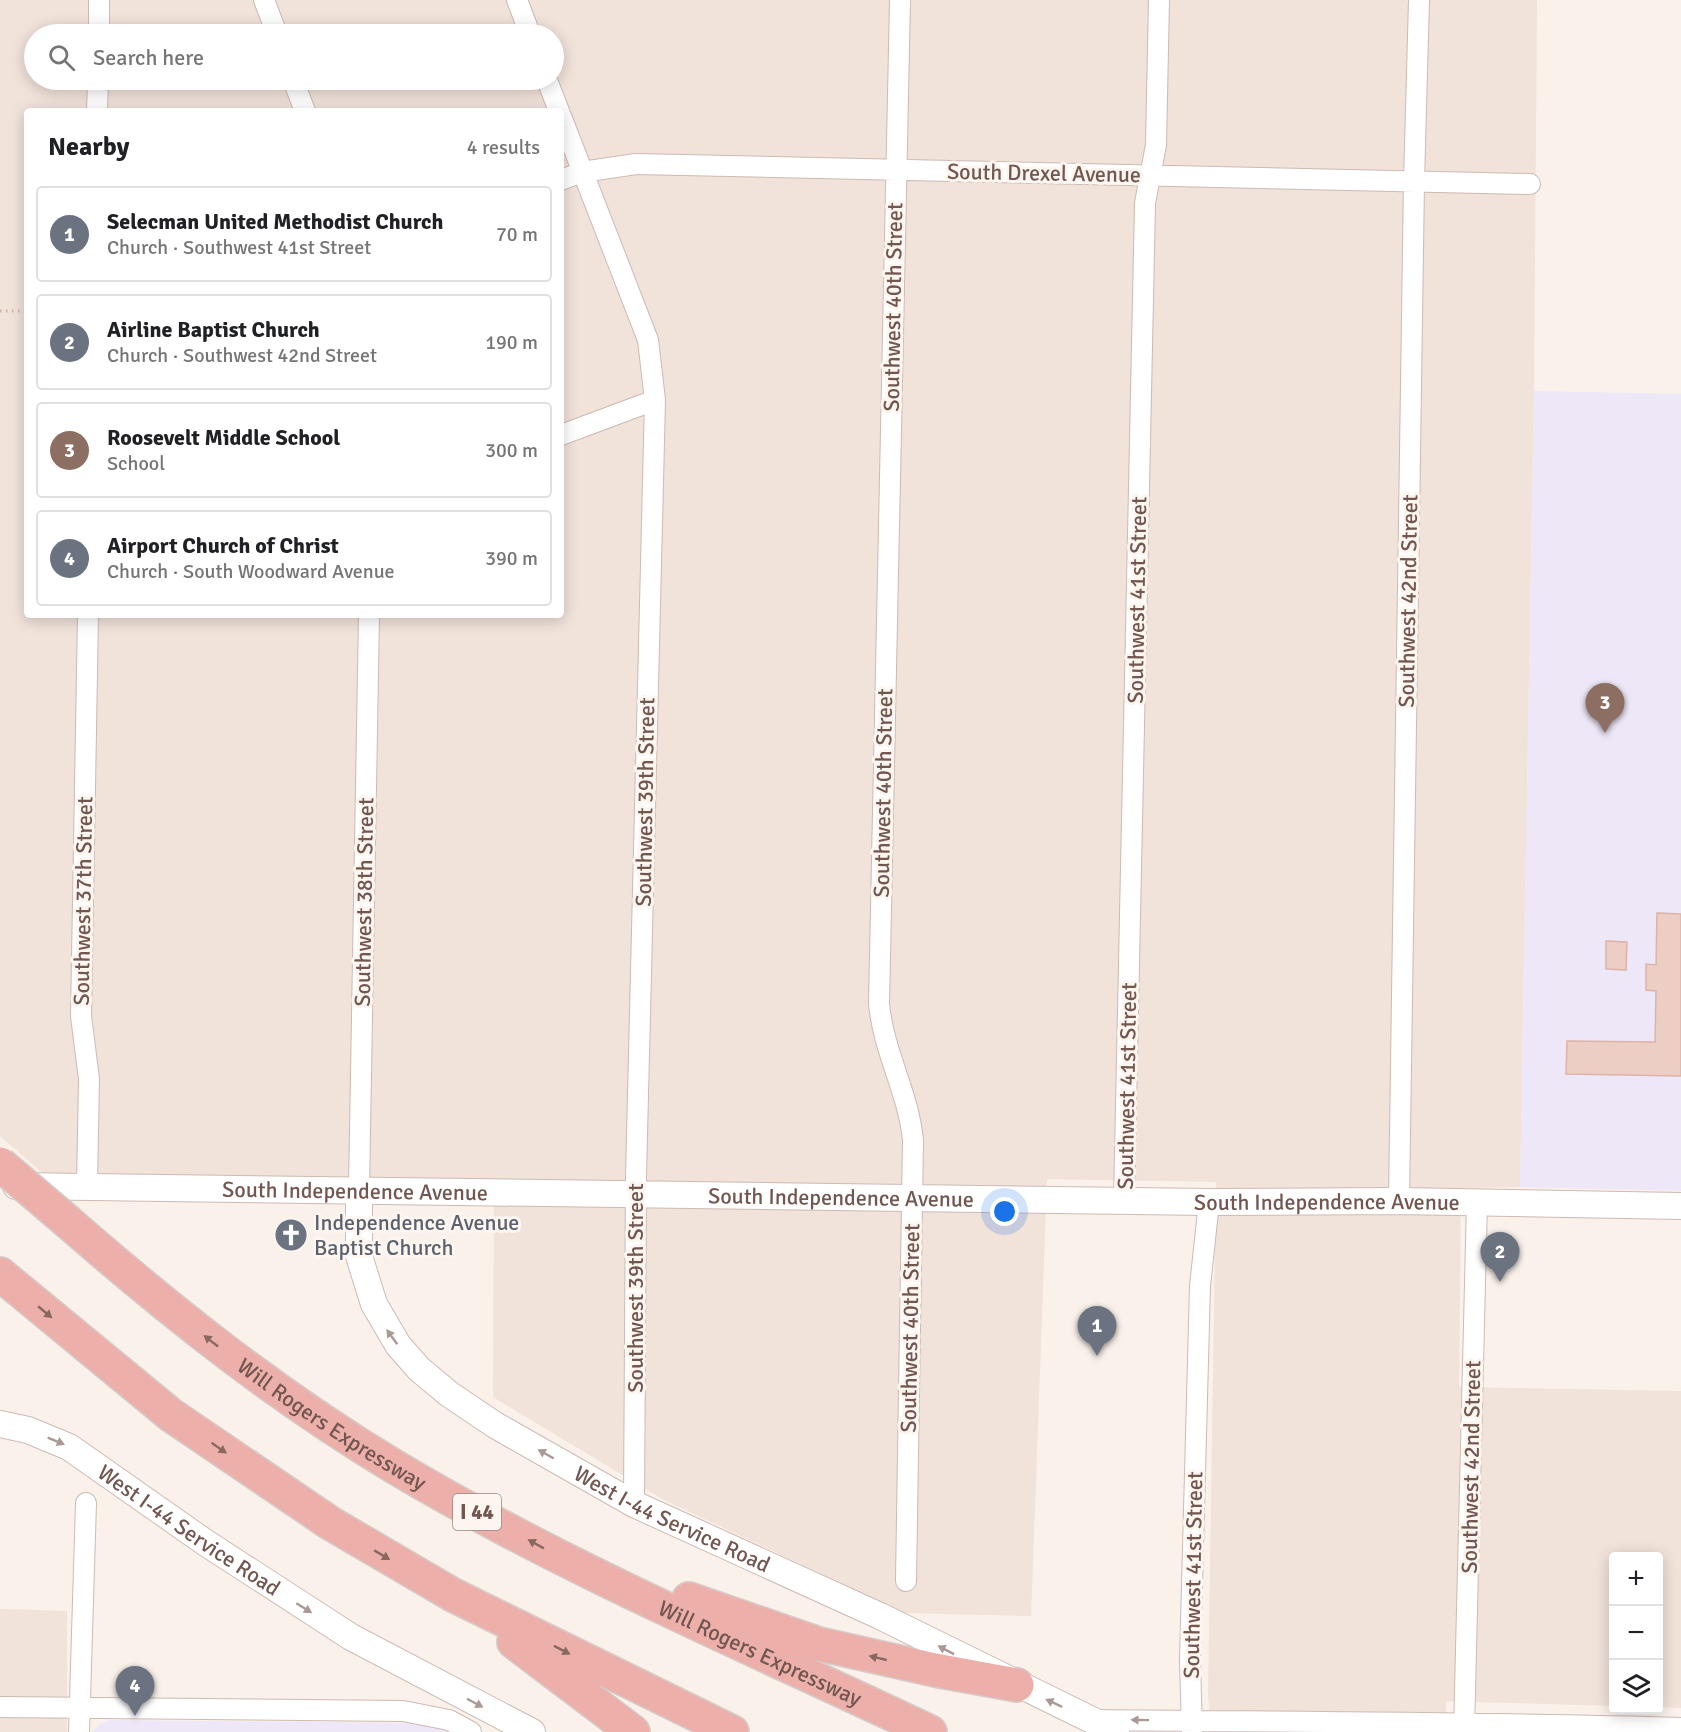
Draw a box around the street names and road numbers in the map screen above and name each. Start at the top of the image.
street label: South Drexel Avenue [947,158,1141,188]
street label: Southwest 40th Street [878,202,908,412]
street label: Southwest 42nd Street [1393,494,1423,708]
street label: Southwest 41st Street [1122,496,1152,704]
street label: Southwest 40th Street [868,688,898,898]
street label: Southwest 39th Street [630,697,660,907]
street label: Southwest 37th Street [68,796,98,1006]
street label: Southwest 38th Street [349,797,379,1007]
street label: Southwest 41st Street [1112,982,1142,1190]
street label: South Independence Avenue [222,1175,488,1206]
street label: South Independence Avenue [708,1182,974,1212]
street label: Southwest 39th Street [622,1183,649,1393]
street label: South Independence Avenue [1194,1187,1460,1216]
street label: Southwest 40th Street [895,1223,925,1433]
street label: Will Rogers Expressway [232,1352,432,1496]
street label: Southwest 42nd Street [1456,1360,1486,1574]
street label: West I-44 Service Road [93,1458,286,1601]
street label: West I-44 Service Road [570,1459,775,1578]
street label: Southwest 41st Street [1178,1471,1208,1679]
road number: I 44 [453,1494,501,1530]
street label: Will Rogers Expressway [654,1594,867,1712]

